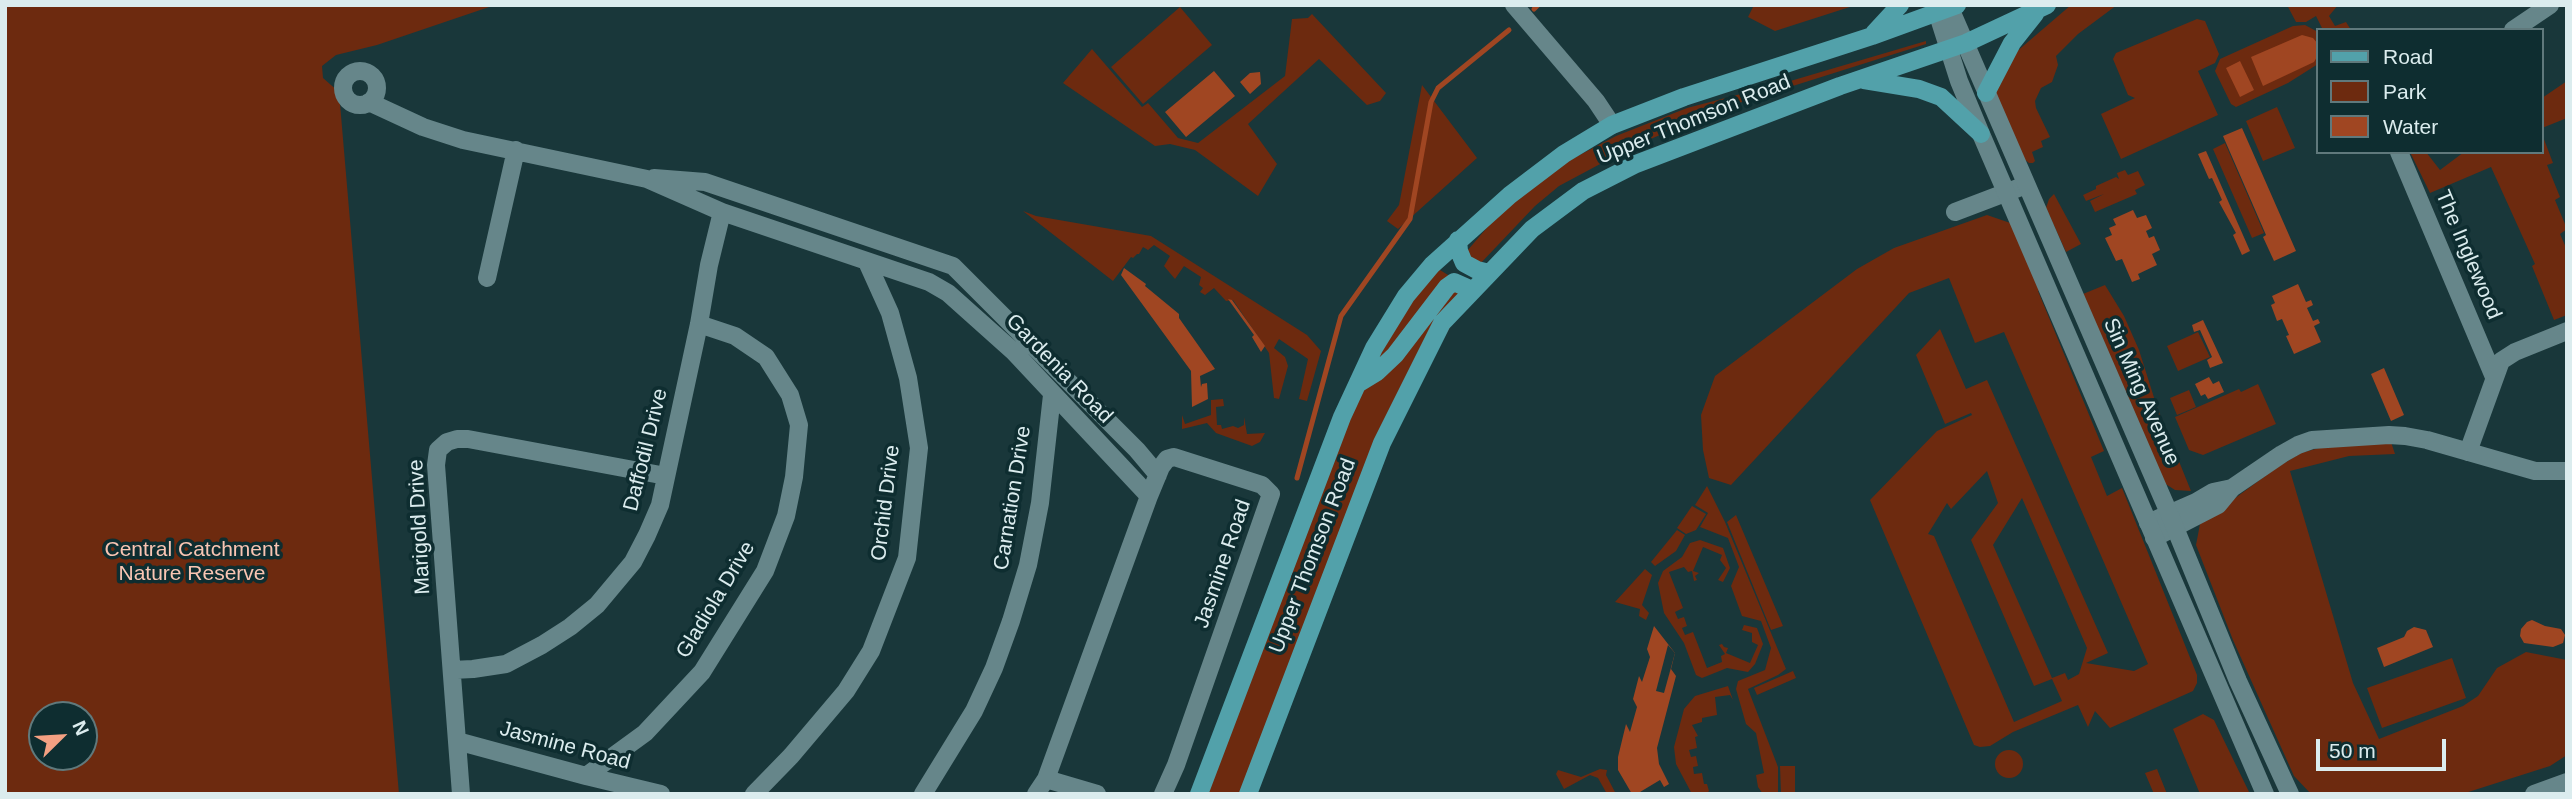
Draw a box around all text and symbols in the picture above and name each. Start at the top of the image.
legend [2316,28,2544,154]
text: Road [2383,45,2433,68]
street label: Upper Thomson Road [1593,70,1795,170]
text: Park [2383,80,2426,103]
text: Water [2383,115,2438,138]
street label: The Inglewood [2429,187,2507,323]
street label: Gardenia Road [1000,309,1118,429]
street label: Sin Ming Avenue [2097,315,2185,469]
street label: Daffodil Drive [619,386,673,514]
street label: Carnation Drive [989,424,1037,572]
street label: Orchid Drive [866,444,906,562]
street label: Upper Thomson Road [1264,455,1362,657]
street label: Marigold Drive [404,459,436,595]
street label: Jasmine Road [1189,496,1257,632]
park label: Central Catchment Nature Reserve [104,537,280,587]
street label: Gladiola Drive [671,537,761,663]
north arrow [28,701,98,771]
street label: Jasmine Road [497,716,633,776]
text: N [68,718,93,739]
scale bar [2320,726,2450,770]
text: 50 m [2329,739,2376,762]

